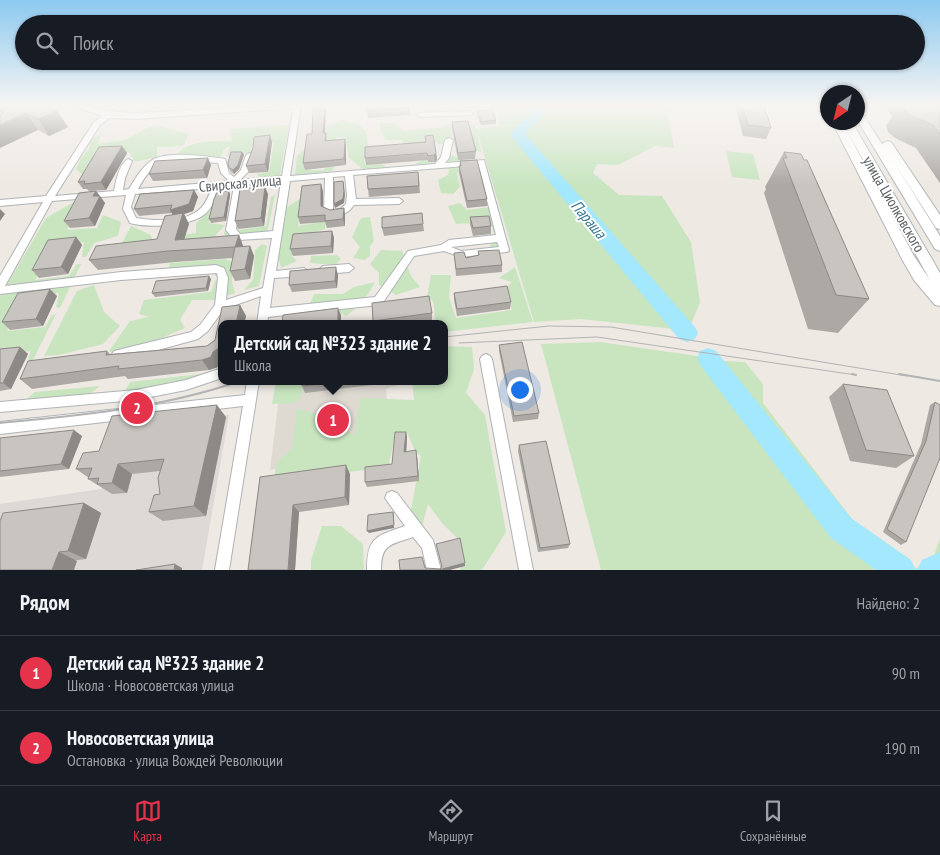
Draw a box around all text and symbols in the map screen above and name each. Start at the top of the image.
search box [15,15,925,70]
icon: search [33,29,61,57]
text: Поиск [73,31,114,55]
north arrow [820,85,865,130]
street label: улица Циолковского [859,153,929,255]
street label: Свирская улица [198,170,282,196]
water label: Параша [567,196,612,244]
popup [218,320,448,385]
text: Детский сад №323 здание 2 [234,331,432,355]
text: Школа [234,355,271,375]
your location [507,377,533,403]
pin: 2 [121,389,153,427]
pin: 1 [317,401,349,439]
text: Рядом [20,589,70,616]
text: Найдено: 2 [857,593,920,613]
text: Детский сад №323 здание 2 [67,651,264,675]
text: 1 [32,663,40,683]
text: 90 m [892,663,920,683]
text: Школа · Новосоветская улица [67,675,234,695]
text: Новосоветская улица [67,726,214,750]
text: 2 [32,738,40,758]
text: 190 m [885,738,920,758]
text: Остановка · улица Вождей Революции [67,750,283,770]
tab: Карта [133,797,162,845]
tab: Маршрут [429,797,473,845]
tab: Сохранённые [740,797,807,845]

